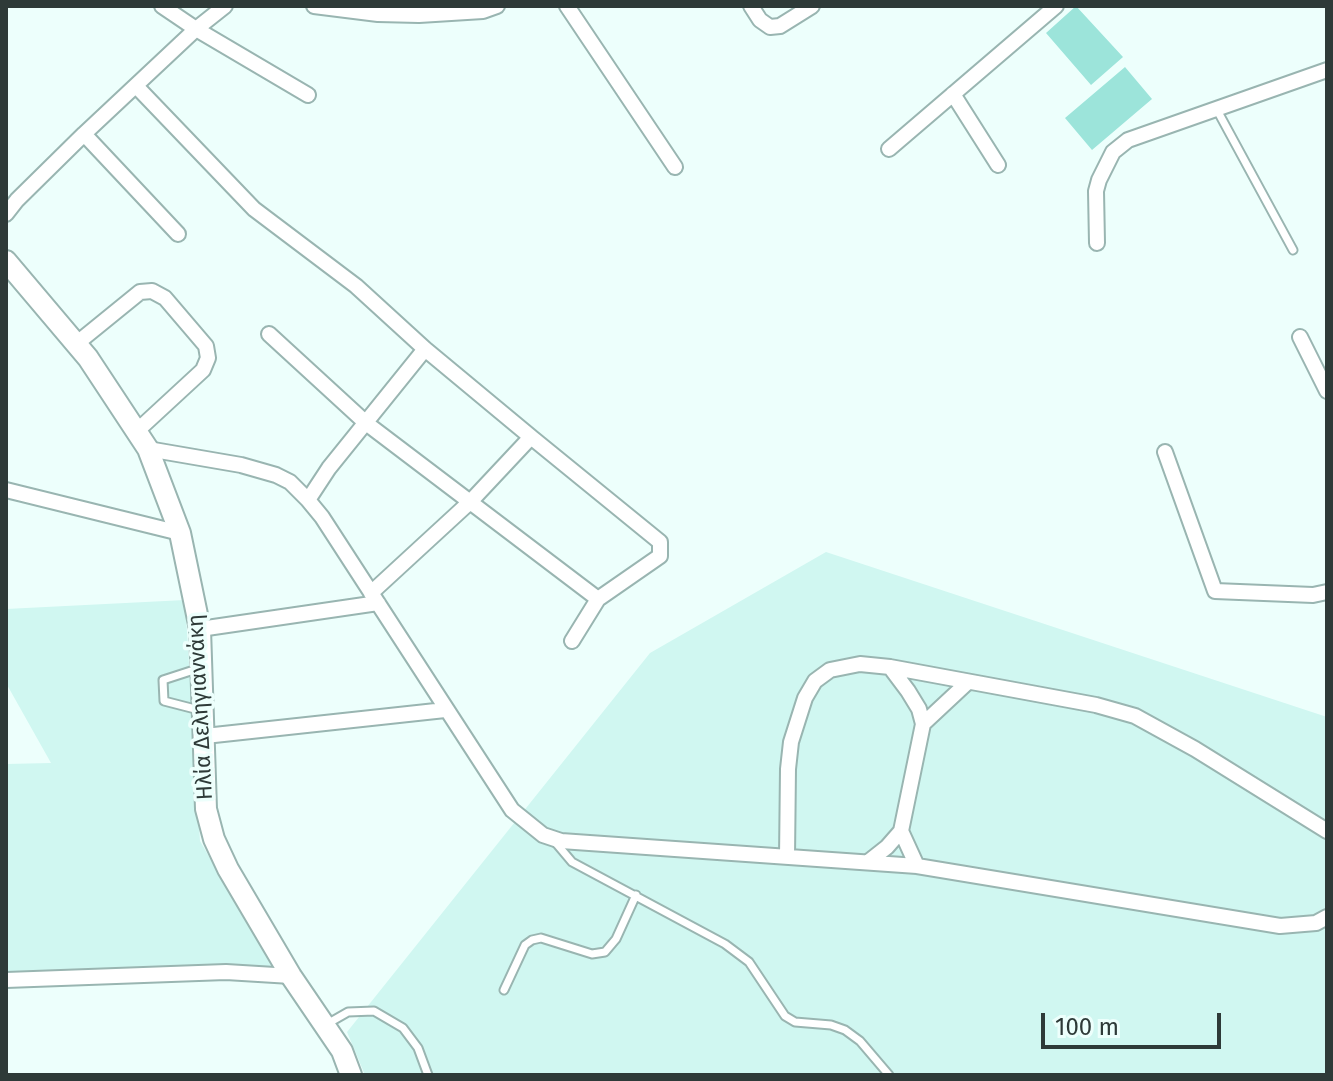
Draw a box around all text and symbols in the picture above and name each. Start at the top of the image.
street label: Ηλία Δεληγιαννάκη [183,613,219,801]
scale bar [1045,997,1225,1047]
text: 100 m [1055,1013,1119,1041]

